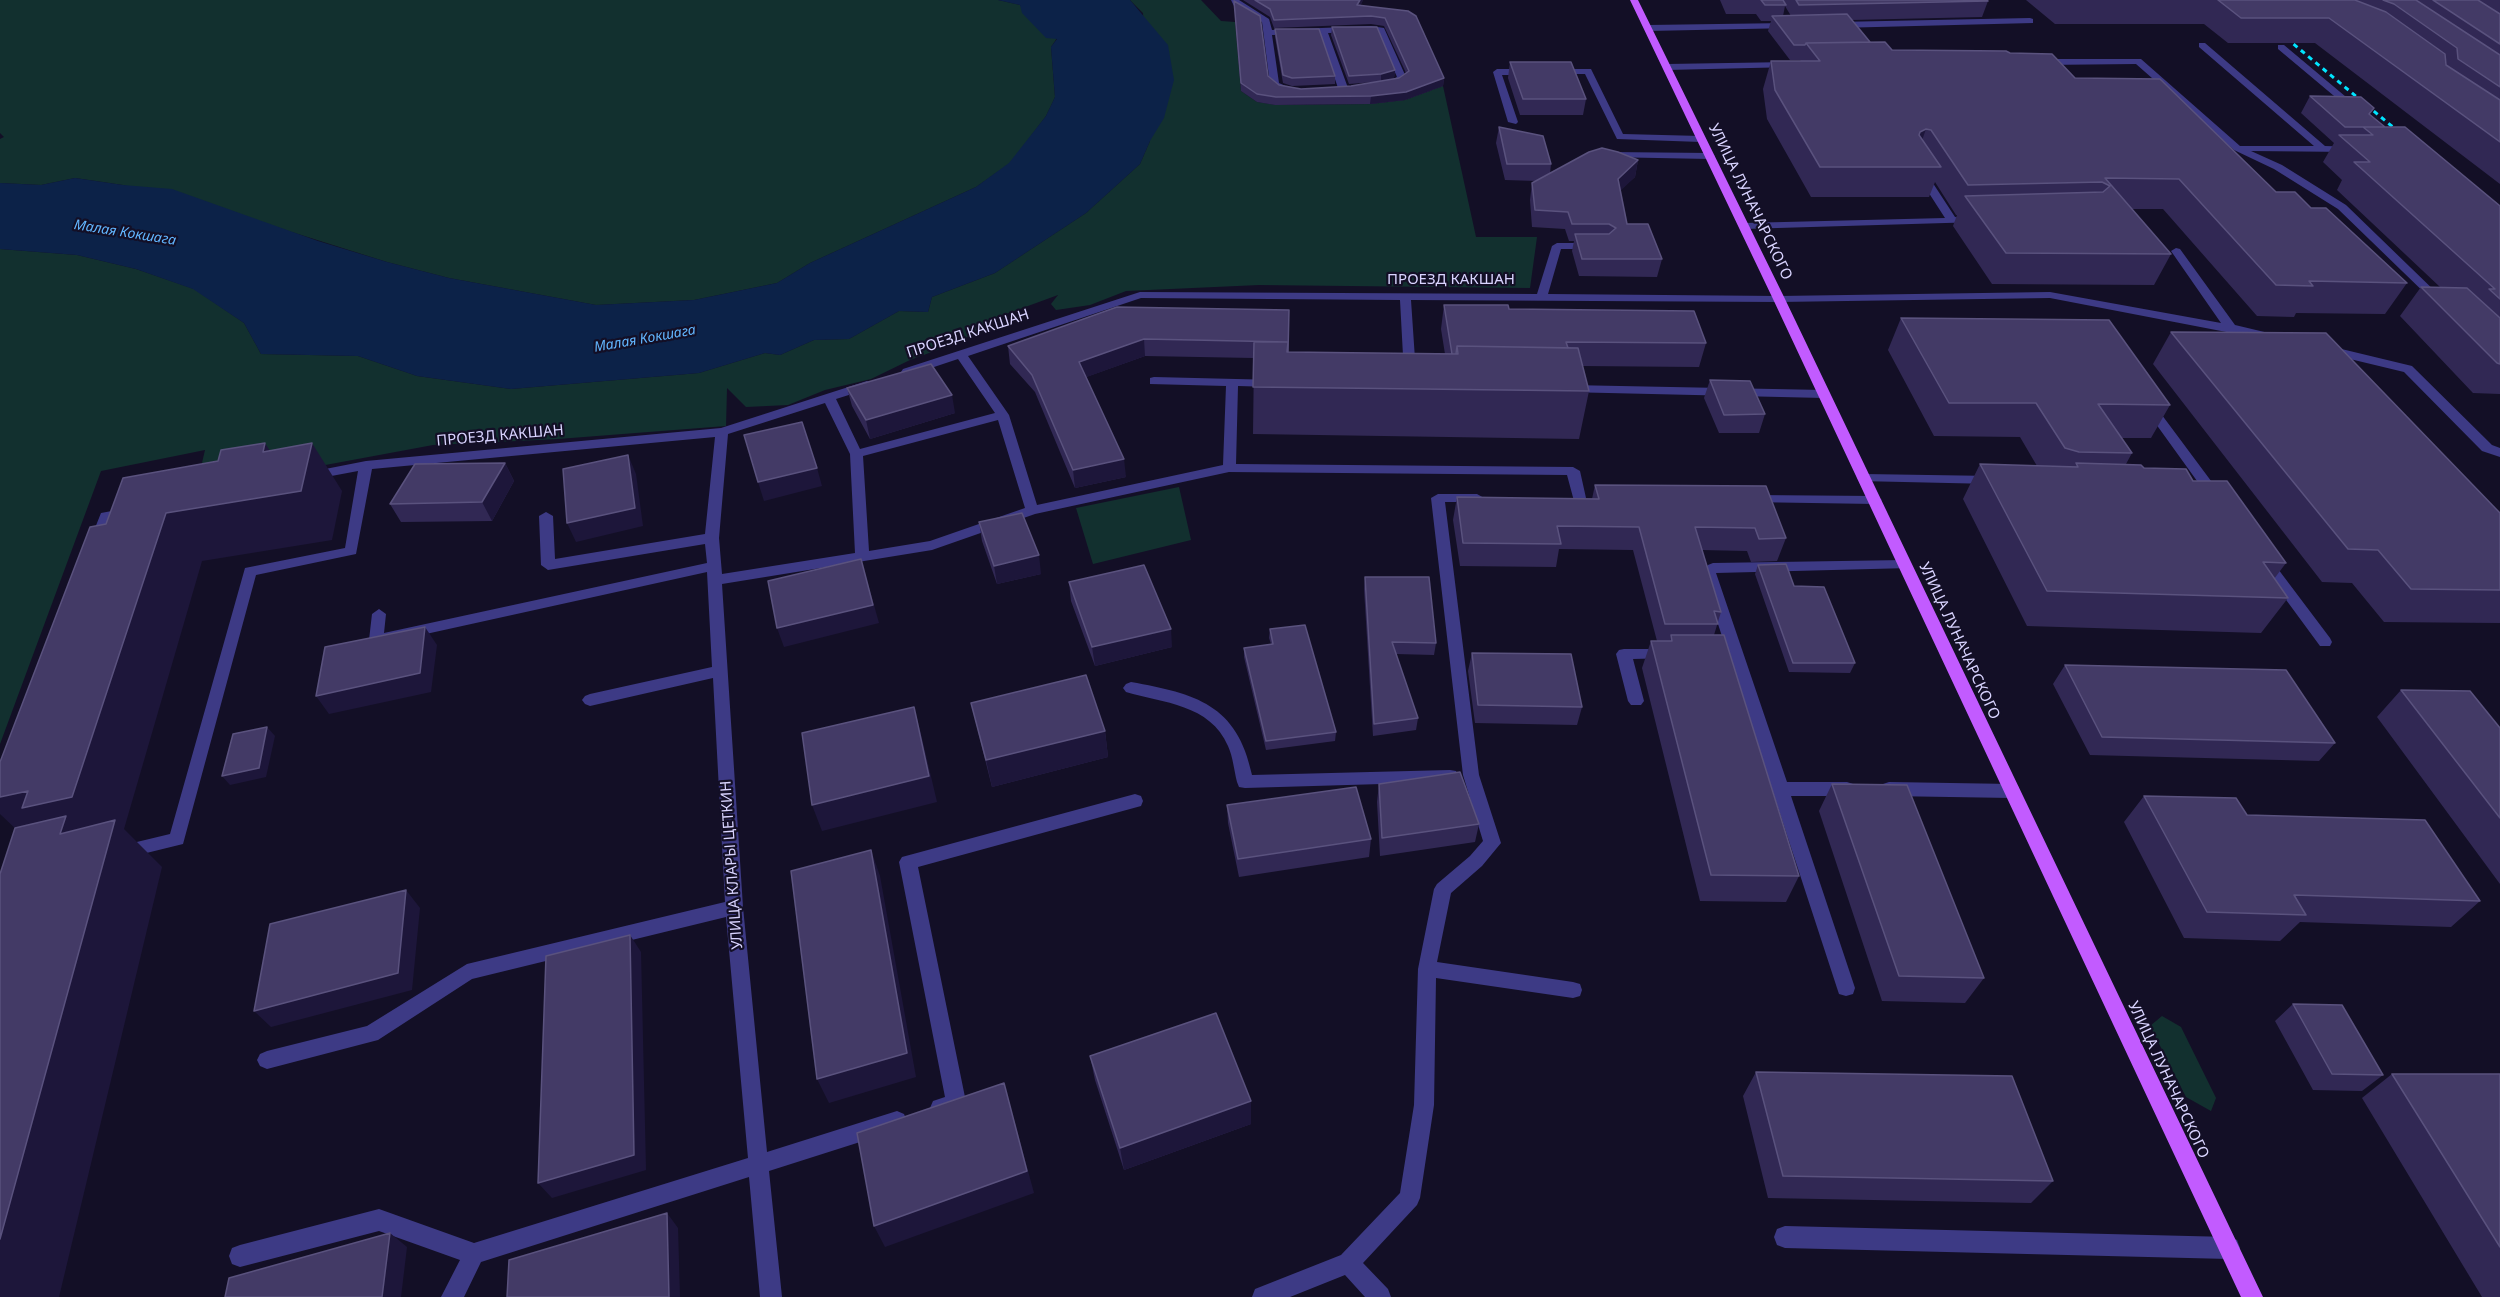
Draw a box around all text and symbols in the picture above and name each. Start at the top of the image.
street label: УЛИЦА ЛУНАЧАРСКОГО [1704,121,1796,283]
water label: Малая Кокшага [73,217,177,249]
street label: ПРОЕЗД КАКШАН [1387,271,1515,289]
street label: ПРОЕЗД КАКШАН [904,306,1032,362]
water label: Малая Кокшага [593,322,697,356]
street label: ПРОЕЗД КАКШАН [436,421,564,451]
street label: УЛИЦА ЛУНАЧАРСКОГО [1915,560,2003,722]
street label: УЛИЦА КЛАРЫ ЦЕТКИН [717,780,747,950]
street label: УЛИЦА ЛУНАЧАРСКОГО [2124,999,2212,1161]

